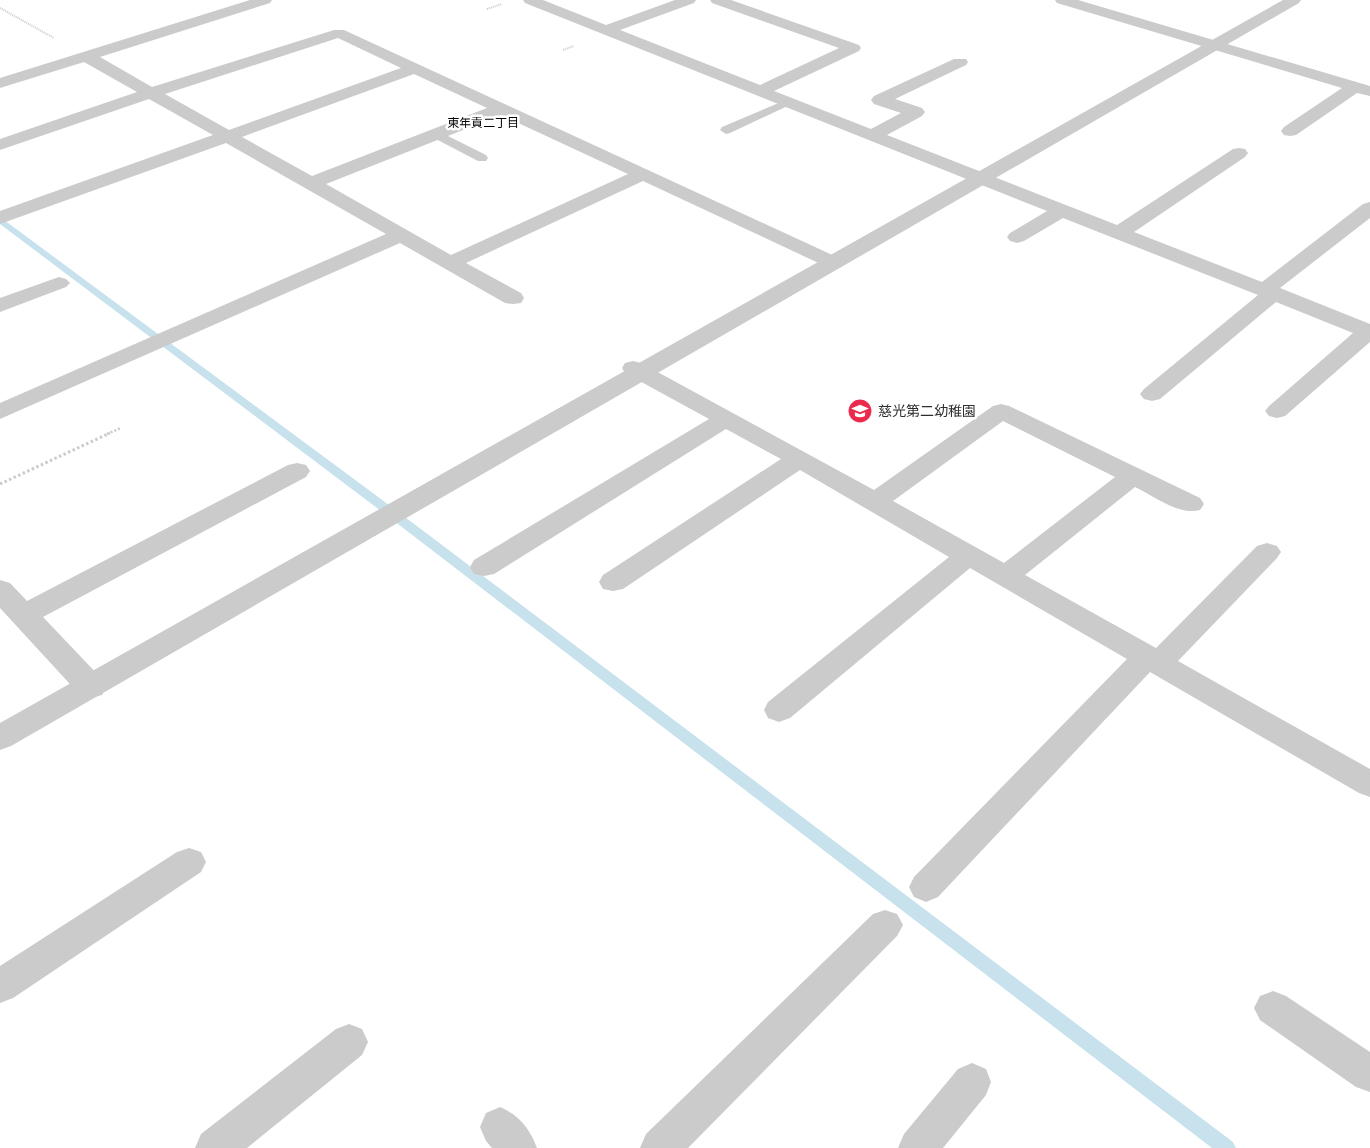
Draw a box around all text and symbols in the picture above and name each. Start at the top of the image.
district label: 東年貢二丁目 [447,115,519,130]
school or university icon: 慈光第二幼稚園 [847,398,873,424]
place label: 慈光第二幼稚園 [878,402,976,420]

